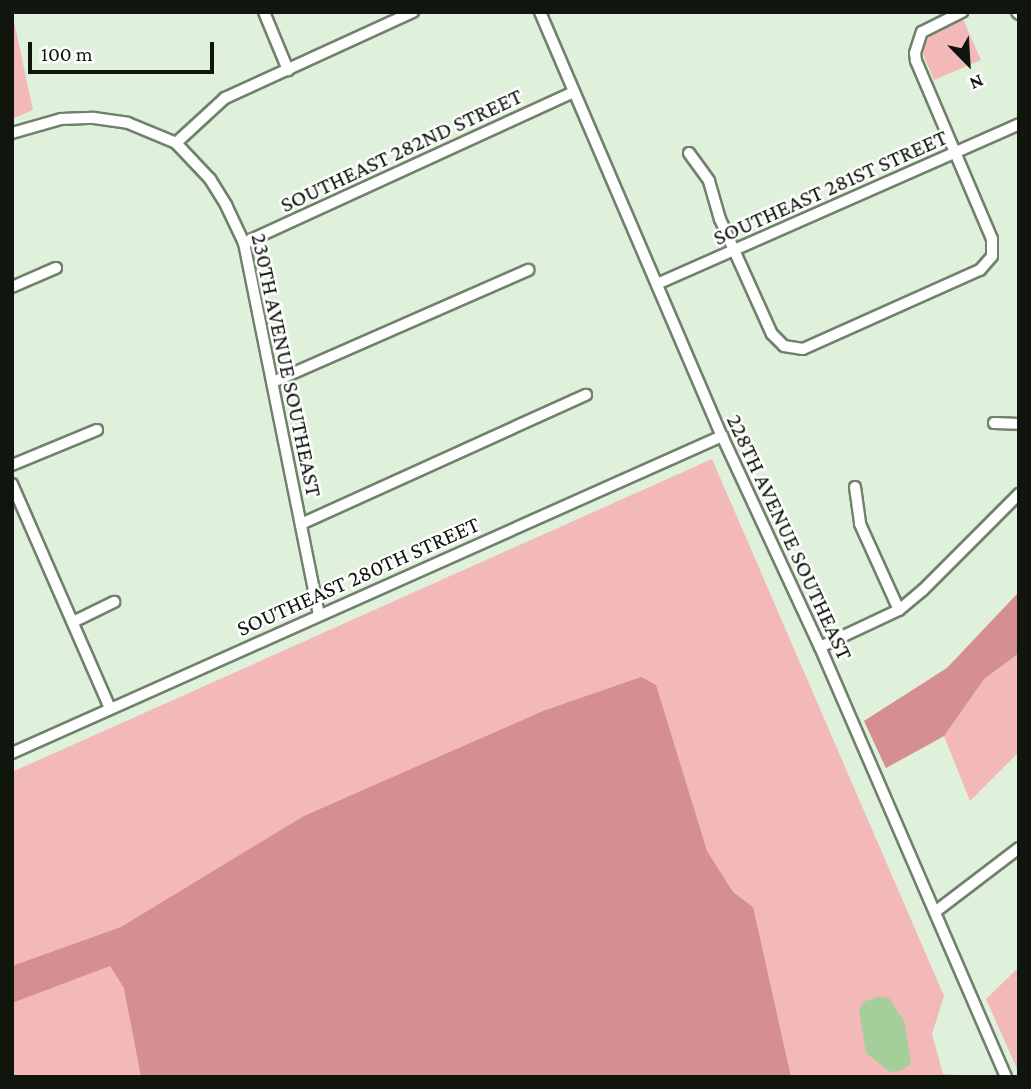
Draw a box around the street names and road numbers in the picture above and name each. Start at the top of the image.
street label: SOUTHEAST 282ND STREET [276,82,526,218]
street label: SOUTHEAST 281ST STREET [709,123,951,251]
street label: 230TH AVENUE SOUTHEAST [246,231,328,499]
street label: 228TH AVENUE SOUTHEAST [721,410,859,664]
street label: SOUTHEAST 280TH STREET [232,510,484,642]

